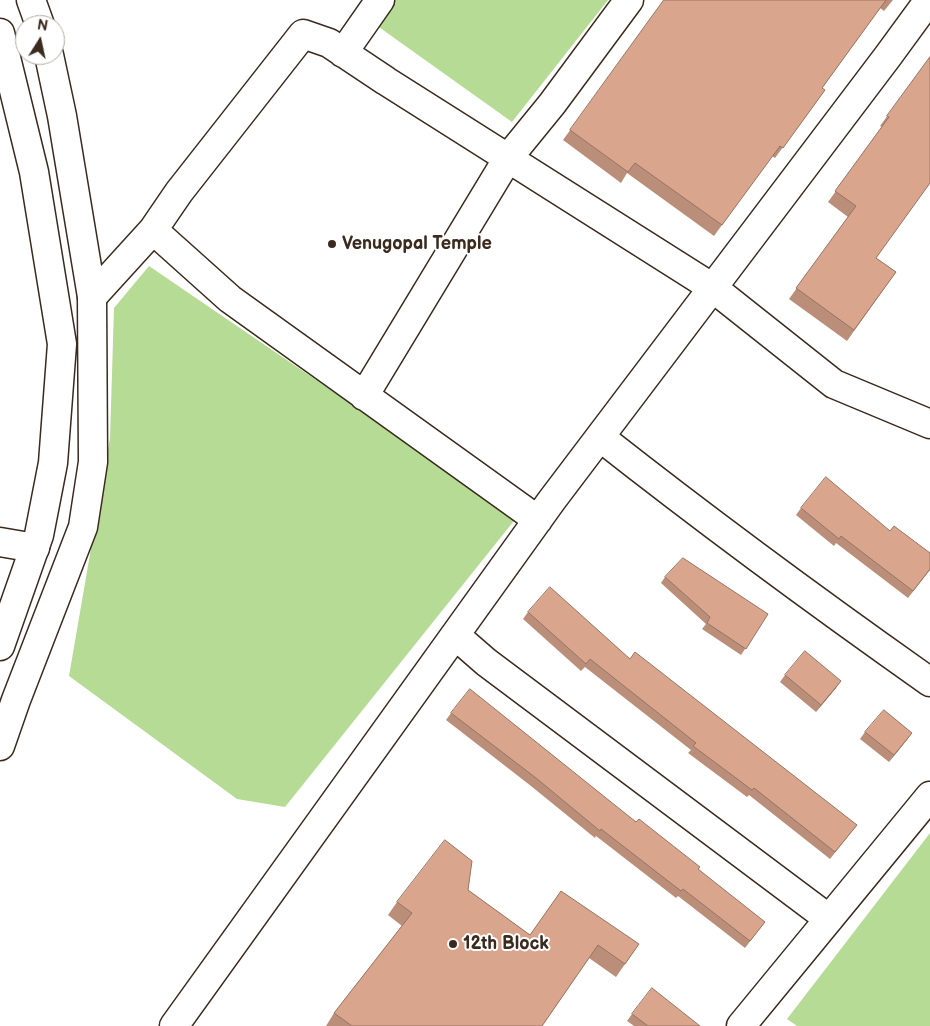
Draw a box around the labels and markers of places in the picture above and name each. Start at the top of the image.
place label: Venugopal Temple [342,233,492,255]
marker: Venugopal Temple [326,238,338,250]
place label: 12th Block [463,933,549,955]
marker: 12th Block [447,938,459,950]

